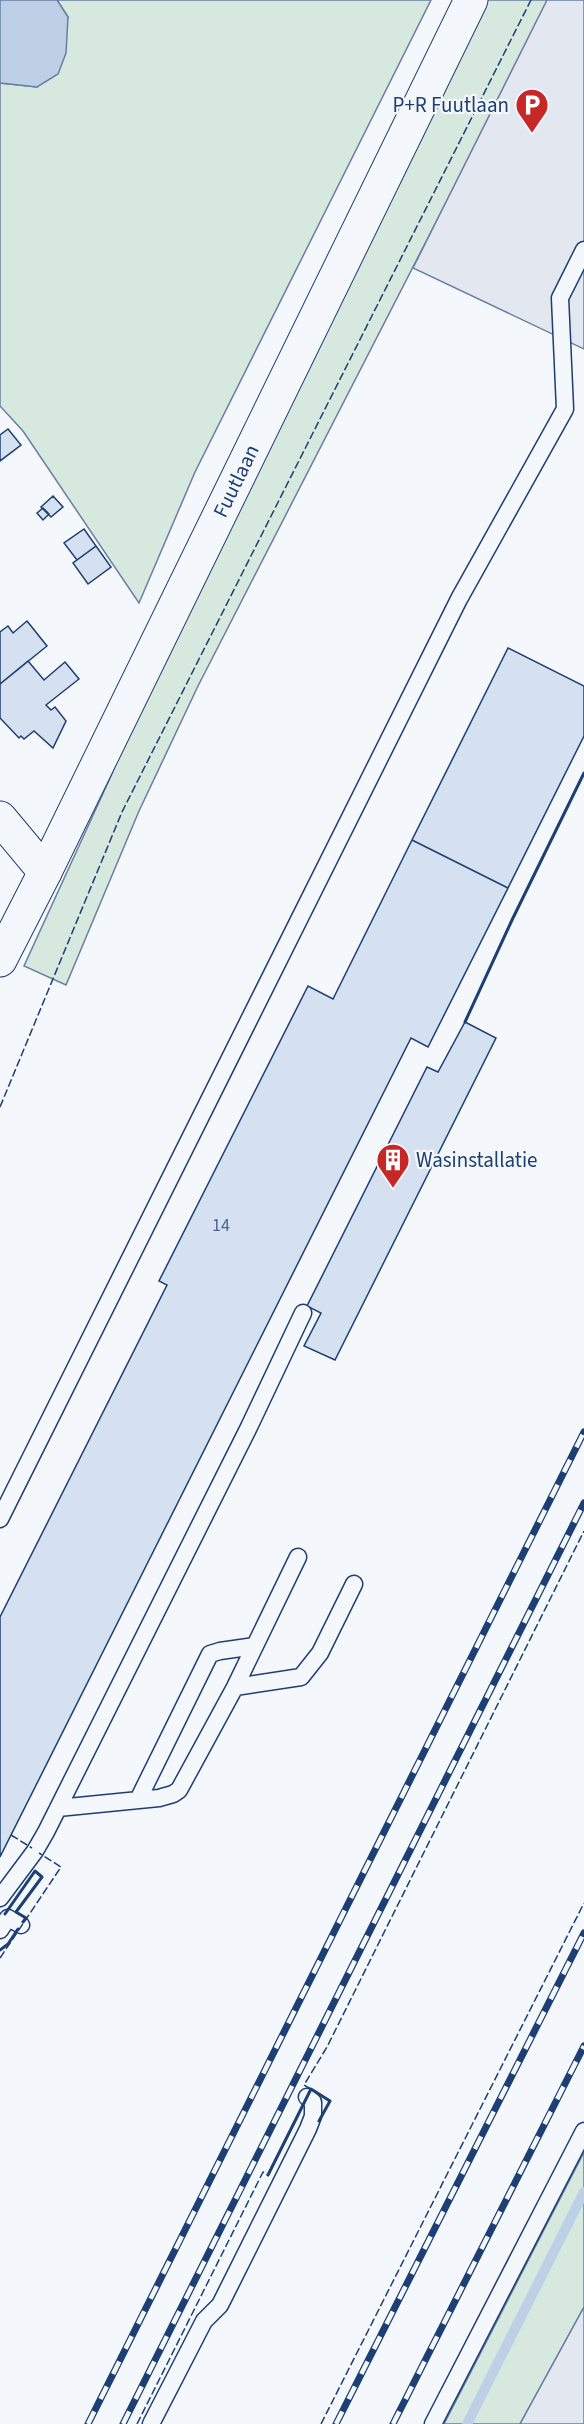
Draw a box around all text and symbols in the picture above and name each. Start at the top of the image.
parking icon: P+R Fuutlaan [514,87,550,134]
place label: P+R Fuutlaan [393,90,509,120]
street label: Fuutlaan [205,439,267,523]
building icon: Wasinstallatie [375,1142,411,1189]
place label: Wasinstallatie [416,1145,538,1175]
house number: 14 [212,1213,230,1238]

